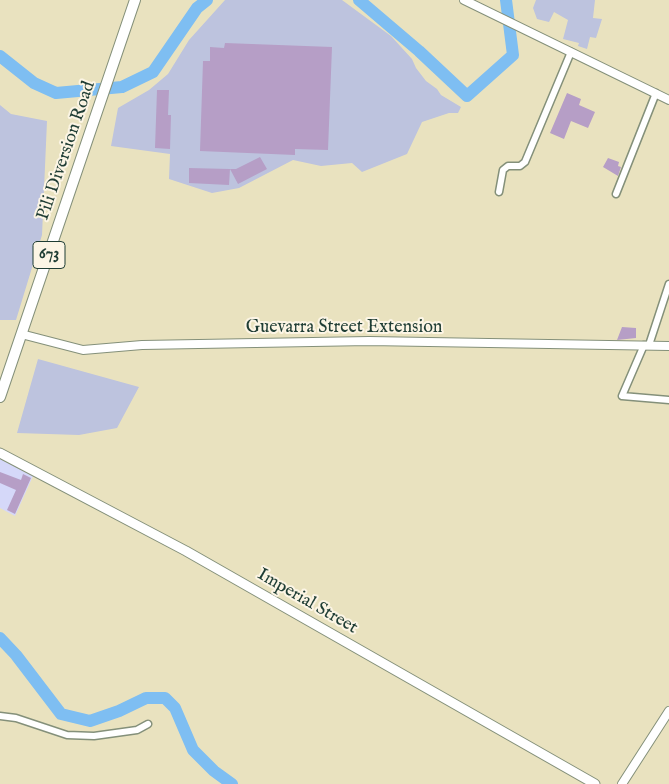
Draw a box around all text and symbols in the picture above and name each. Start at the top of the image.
street label: Pili Diversion Road [33,79,101,223]
road number: 673 [33,242,65,268]
street label: Guevarra Street Extension [246,317,442,339]
street label: Imperial Street [253,565,361,639]

